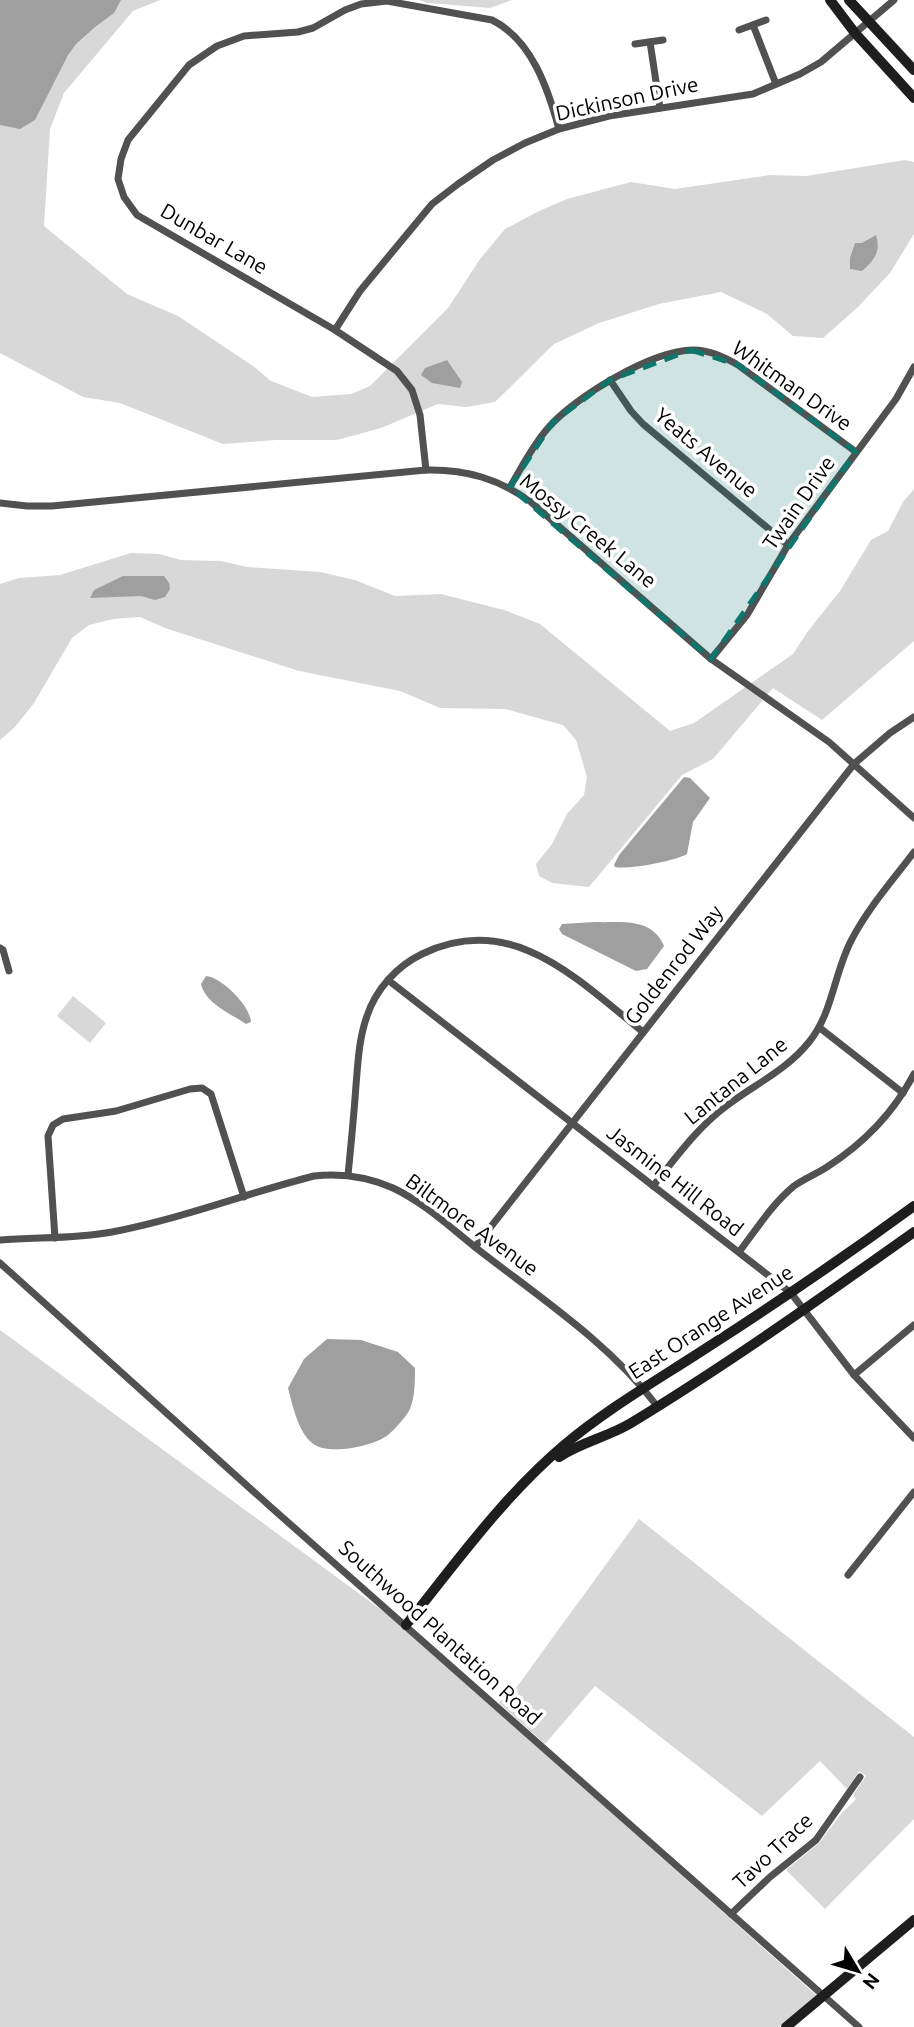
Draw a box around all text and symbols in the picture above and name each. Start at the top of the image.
street label: Dickinson Drive [553,71,700,125]
street label: Dunbar Lane [157,198,272,278]
street label: Whitman Drive [728,335,857,435]
street label: Yeats Avenue [650,402,763,502]
street label: Twain Drive [757,451,839,554]
street label: Mossy Creek Lane [516,468,662,592]
street label: Goldenrod Way [619,900,727,1029]
street label: Lantana Lane [679,1032,792,1129]
street label: Jasmine Hill Road [603,1120,748,1241]
street label: Biltmore Avenue [402,1168,543,1280]
street label: East Orange Avenue [624,1259,797,1383]
street label: Southwood Plantation Road [334,1535,547,1730]
street label: Tavo Trace [728,1807,817,1893]
north arrow [823,1936,893,2006]
text: N [858,1969,884,1994]

